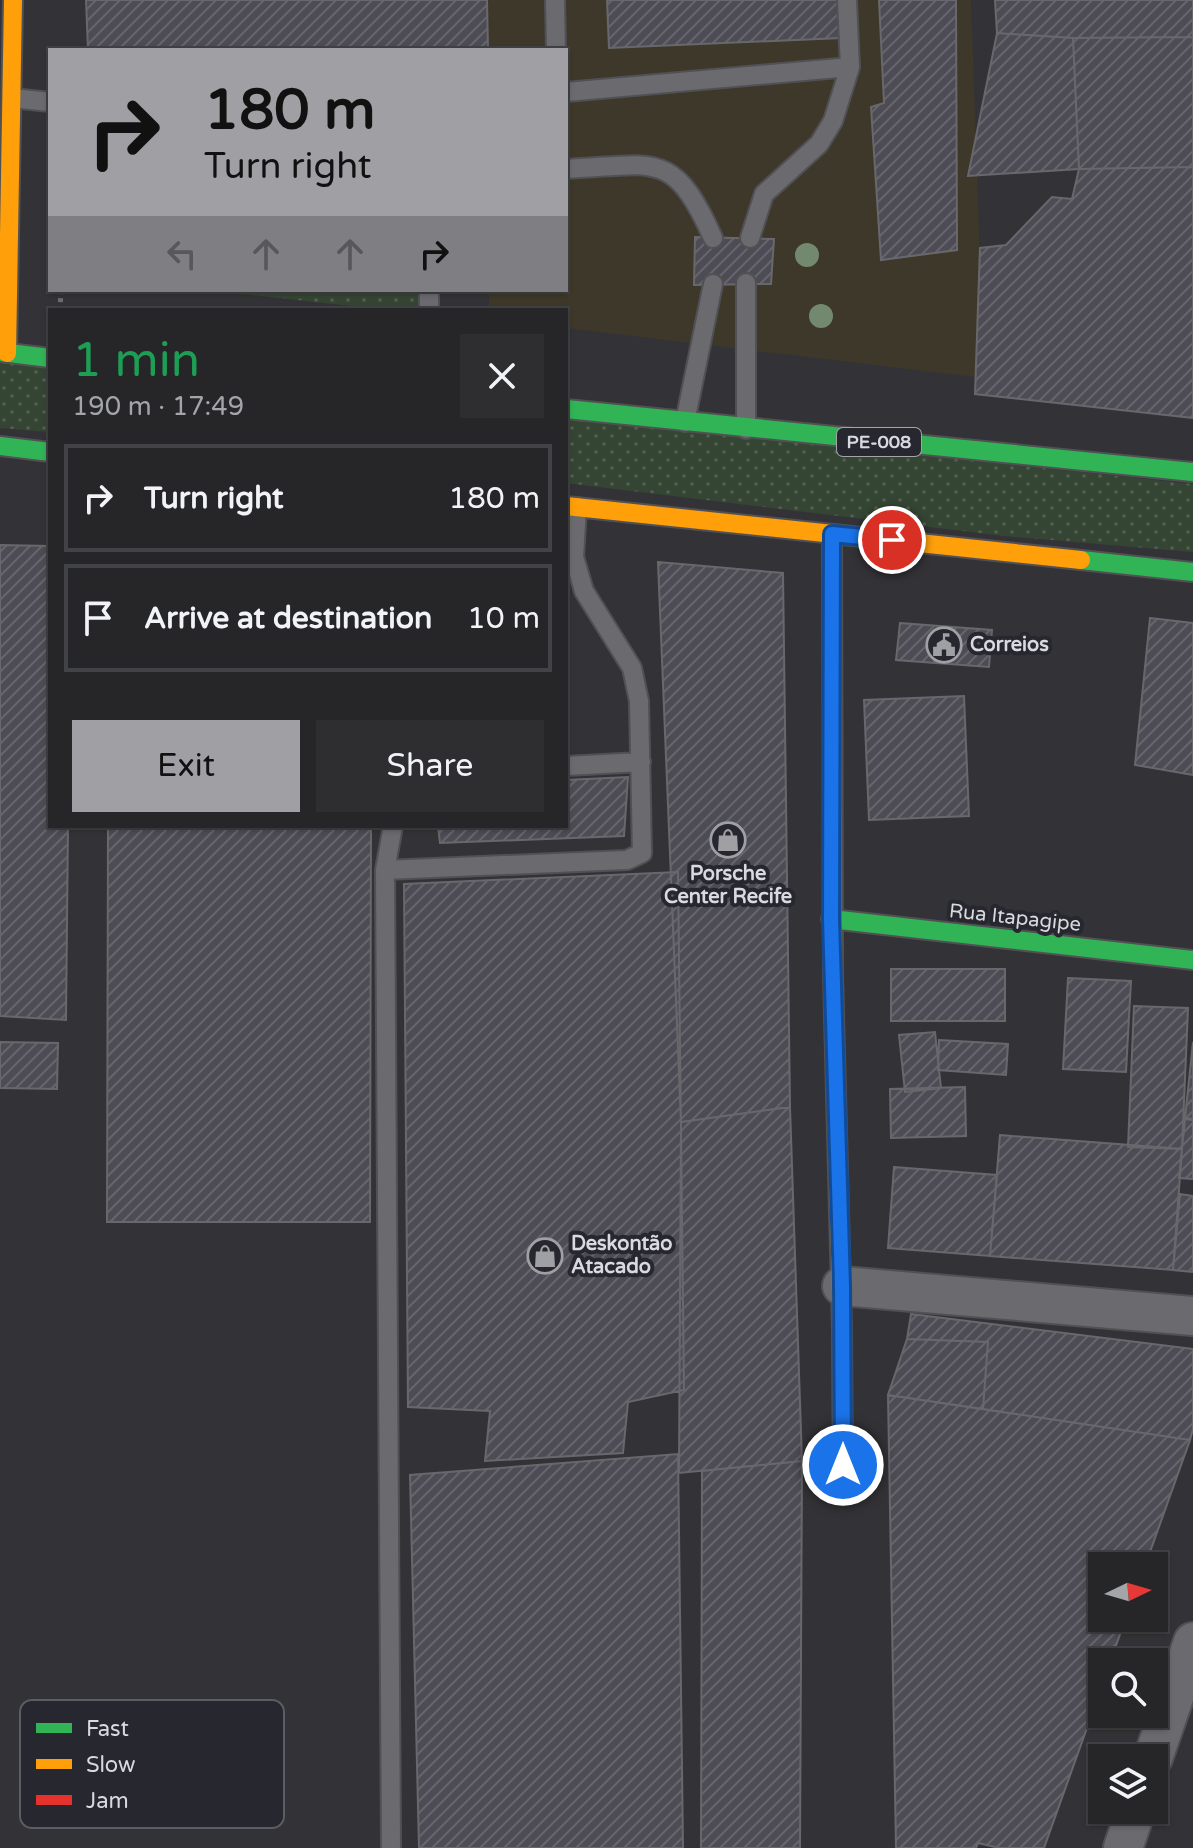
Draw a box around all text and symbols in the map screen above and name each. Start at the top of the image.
text: 180 m [204,77,375,144]
icon: right [72,80,176,184]
text: Turn right [204,145,371,188]
icon: left [160,232,204,276]
icon: ahead [244,232,288,276]
icon: ahead [328,232,372,276]
icon: right [412,232,456,276]
text: 1 min [72,332,200,390]
button: close [460,334,544,418]
text: 190 m · 17:49 [72,391,244,422]
road number: PE-008 [837,428,921,456]
icon: right [76,476,120,520]
text: Turn right [144,480,284,517]
text: 180 m [448,480,540,517]
pin [858,506,926,574]
icon: arrive [870,518,914,562]
icon: arrive [76,596,120,640]
text: Arrive at destination [144,600,432,637]
text: 10 m [467,600,540,637]
public building icon: Correios [925,626,963,664]
place label: Correios [970,633,1049,657]
button: Exit [72,720,300,812]
button: Share [316,720,544,812]
shop icon: Porsche Center Recife [709,821,747,859]
place label: Porsche Center Recife [664,862,792,909]
street label: Rua Itapagipe [948,899,1082,937]
place label: Deskontão Atacado [571,1232,672,1279]
shop icon: Deskontão Atacado [526,1237,564,1275]
position arrow [801,1423,885,1507]
north arrow [1088,1552,1168,1632]
map controls [1088,1552,1168,1824]
button: search [1088,1648,1168,1728]
legend [20,1700,284,1828]
text: Fast [86,1716,129,1742]
button: layers [1088,1744,1168,1824]
text: Slow [86,1752,136,1778]
text: Jam [86,1788,129,1814]

